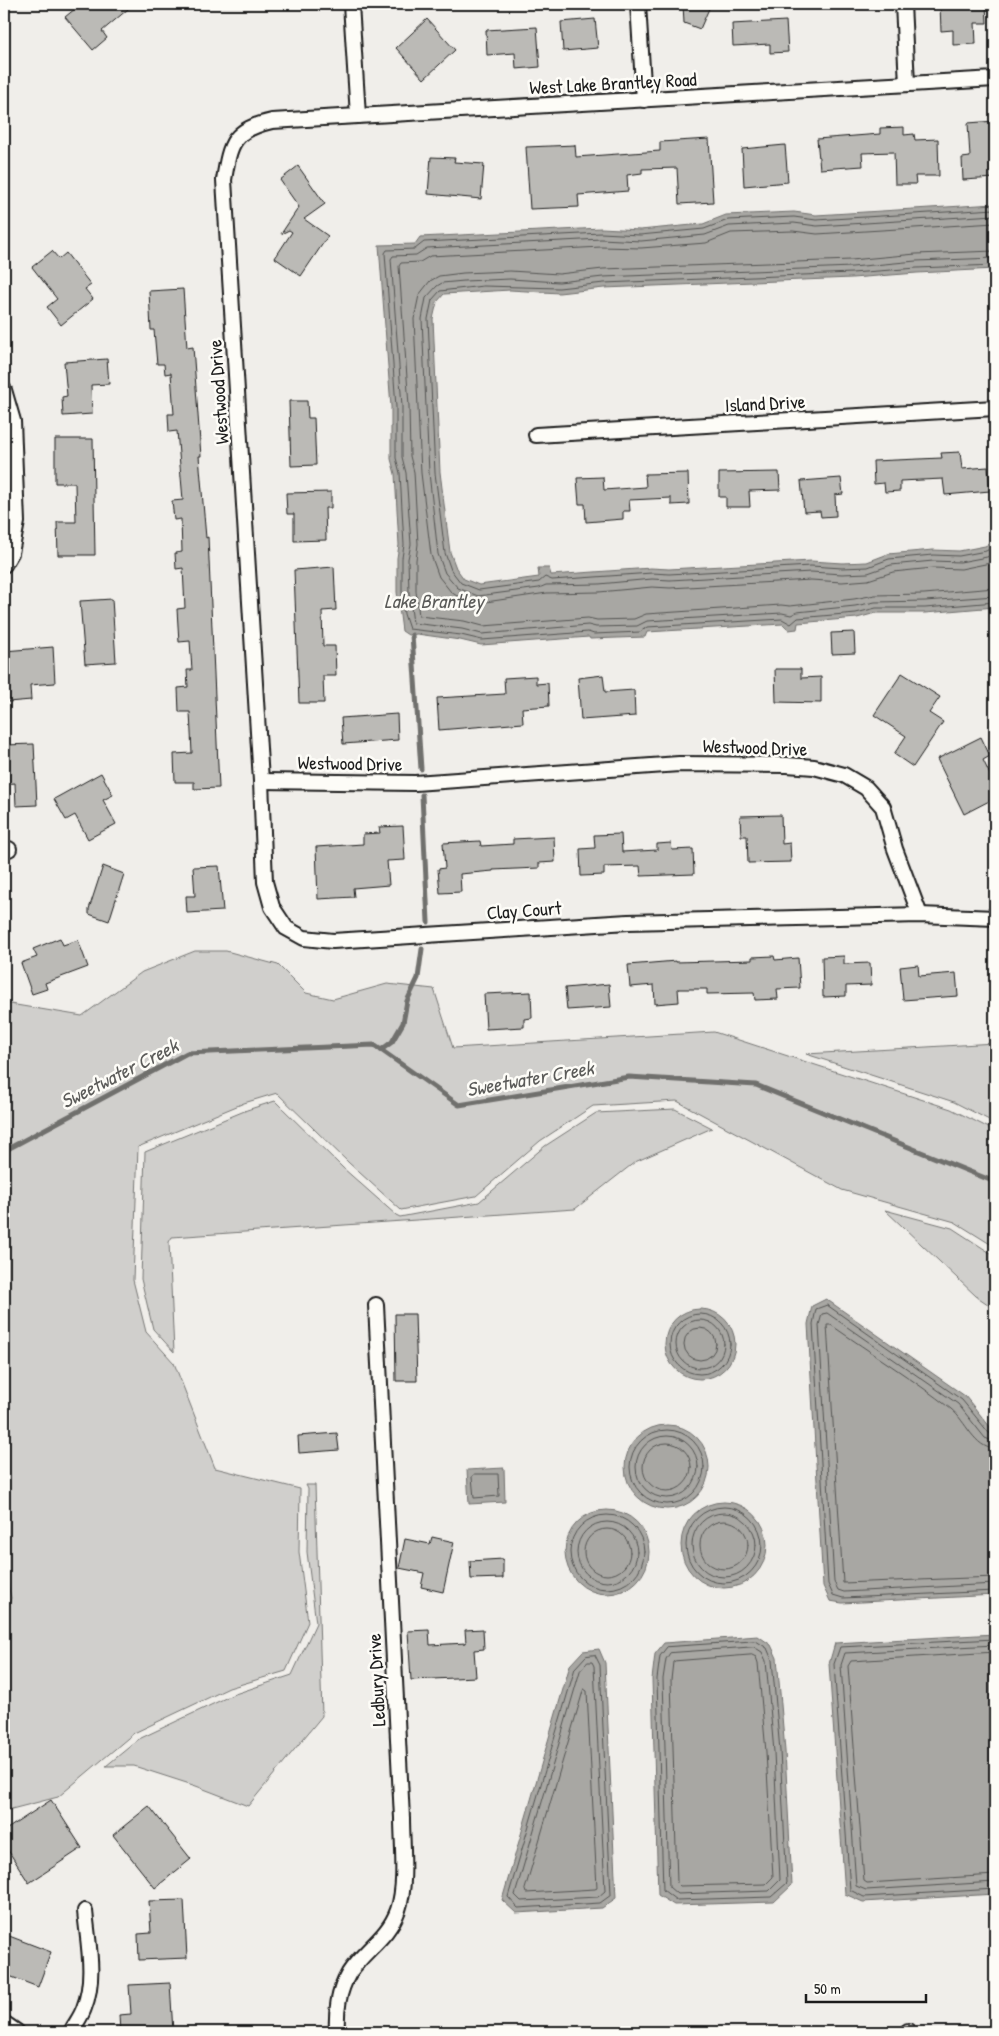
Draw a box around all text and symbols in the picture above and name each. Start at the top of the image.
street label: West Lake Brantley Road [529,66,698,100]
street label: Westwood Drive [201,338,235,445]
street label: Island Drive [724,388,806,418]
water label: Lake Brantley [384,587,486,615]
street label: Westwood Drive [702,732,808,762]
street label: Westwood Drive [297,749,403,777]
street label: Clay Court [486,894,563,926]
water label: Sweetwater Creek [56,1031,184,1114]
water label: Sweetwater Creek [464,1053,597,1102]
street label: Ledbury Drive [361,1632,391,1727]
scale bar [806,1971,926,2003]
text: 50 m [814,1978,841,1999]

